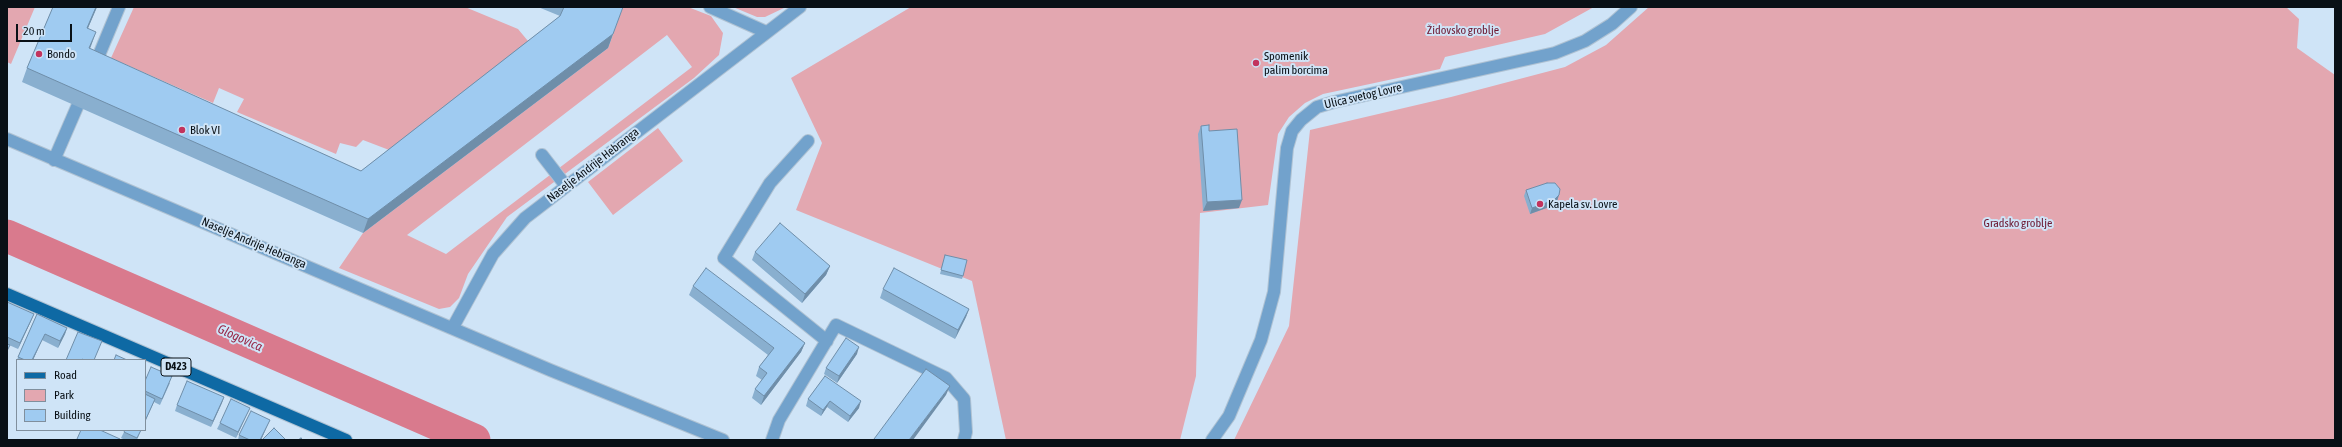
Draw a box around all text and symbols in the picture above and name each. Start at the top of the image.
scale bar [18,16,74,42]
park label: Židovsko groblje [1427,23,1499,37]
text: 20 m [23,24,45,38]
place label: Bondo [47,47,75,61]
marker: Bondo [34,49,44,59]
place label: Spomenik palim borcima [1264,49,1328,77]
marker: Spomenik palim borcima [1251,58,1261,68]
street label: Ulica svetog Lovre [1323,80,1403,112]
place label: Blok VI [190,123,220,137]
marker: Blok VI [177,125,187,135]
street label: Naselje Andrije Hebranga [544,125,642,205]
place label: Kapela sv. Lovre [1548,197,1617,211]
marker: Kapela sv. Lovre [1535,199,1545,209]
street label: Naselje Andrije Hebranga [200,214,308,272]
park label: Gradsko groblje [1984,216,2052,230]
water label: Glogovica [215,321,265,355]
road number: D423 [161,358,191,376]
legend [16,359,146,431]
text: Road [54,368,77,382]
text: Park [54,388,74,402]
text: Building [54,408,91,422]

